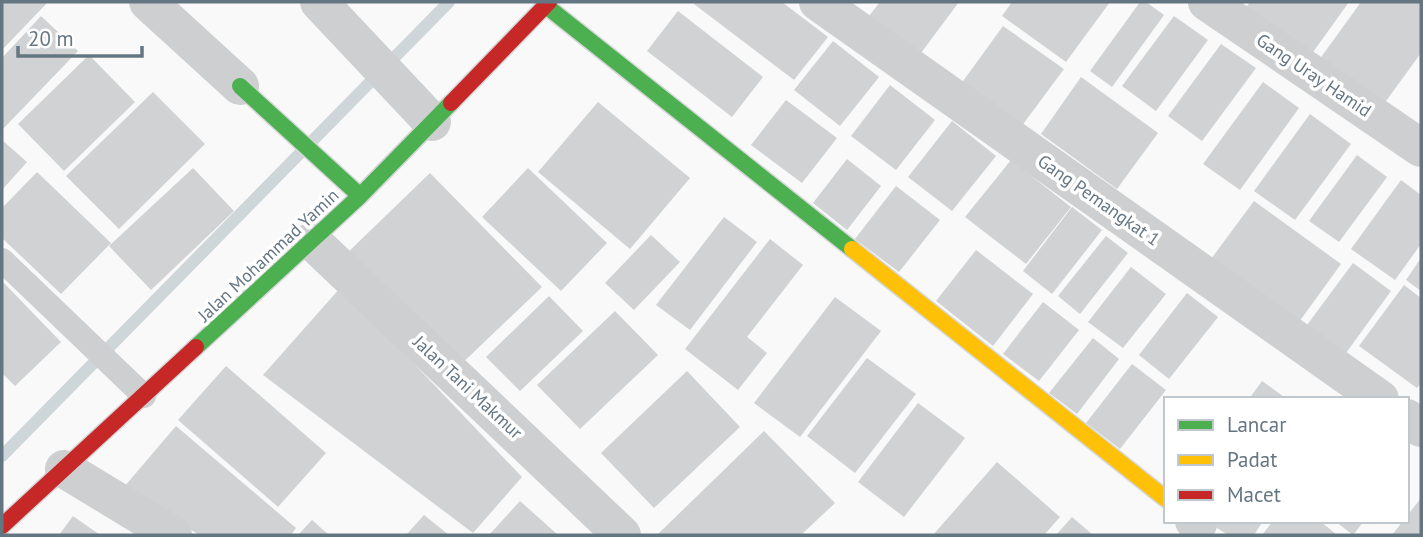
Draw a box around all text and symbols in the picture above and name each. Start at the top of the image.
scale bar [18,14,142,58]
text: 20 m [28,25,74,52]
street label: Gang Uray Hamid [1252,28,1376,122]
street label: Gang Pemangkat 1 [1033,149,1165,251]
street label: Jalan Mohammad Yamin [192,184,343,327]
street label: Jalan Tani Makmur [408,330,527,444]
legend [1164,397,1409,523]
text: Lancar [1227,411,1286,438]
text: Padat [1227,446,1277,473]
text: Macet [1227,481,1281,508]

